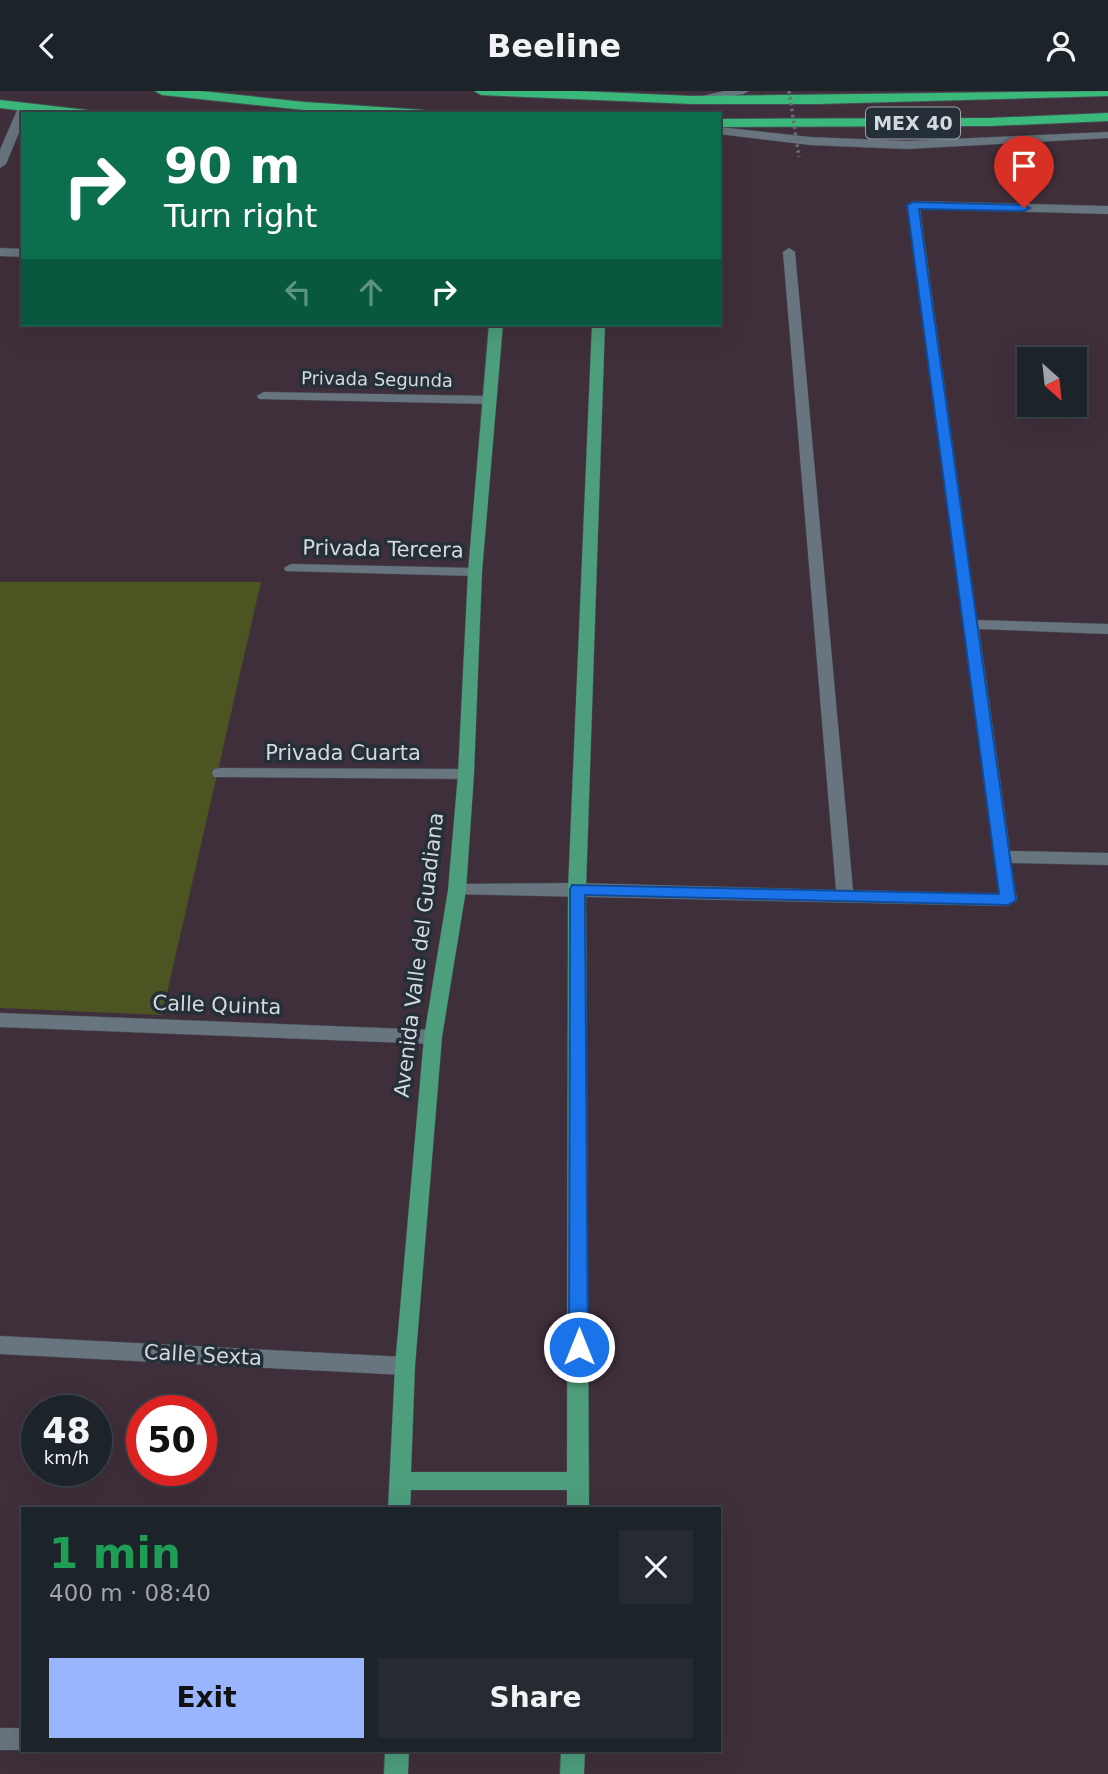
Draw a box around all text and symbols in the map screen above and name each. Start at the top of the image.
icon: back [28,27,66,65]
text: Beeline [487,27,621,65]
icon: person [1042,27,1080,65]
road number: MEX 40 [866,107,960,139]
pin [994,136,1054,208]
text: 90 m [164,138,300,195]
icon: right [49,140,140,231]
icon: arrive [1005,147,1043,185]
text: Turn right [164,197,317,235]
icon: left [279,273,317,311]
icon: ahead [352,273,390,311]
icon: right [425,273,463,311]
north arrow [1017,347,1087,417]
map controls [1017,347,1087,417]
street label: Privada Segunda [301,367,453,391]
street label: Privada Tercera [302,536,464,562]
street label: Privada Cuarta [265,741,421,765]
street label: Avenida Valle del Guadiana [390,811,448,1099]
street label: Calle Quinta [152,991,282,1019]
position arrow [542,1310,616,1384]
street label: Calle Sexta [143,1340,263,1370]
speed limit sign: 50 [126,1395,217,1486]
text: 48 [42,1411,91,1451]
text: km/h [44,1447,89,1468]
text: 1 min [49,1529,181,1578]
button: close [619,1530,693,1604]
text: 400 m · 08:40 [49,1580,211,1606]
button: Exit [49,1658,364,1738]
button: Share [378,1658,693,1738]

